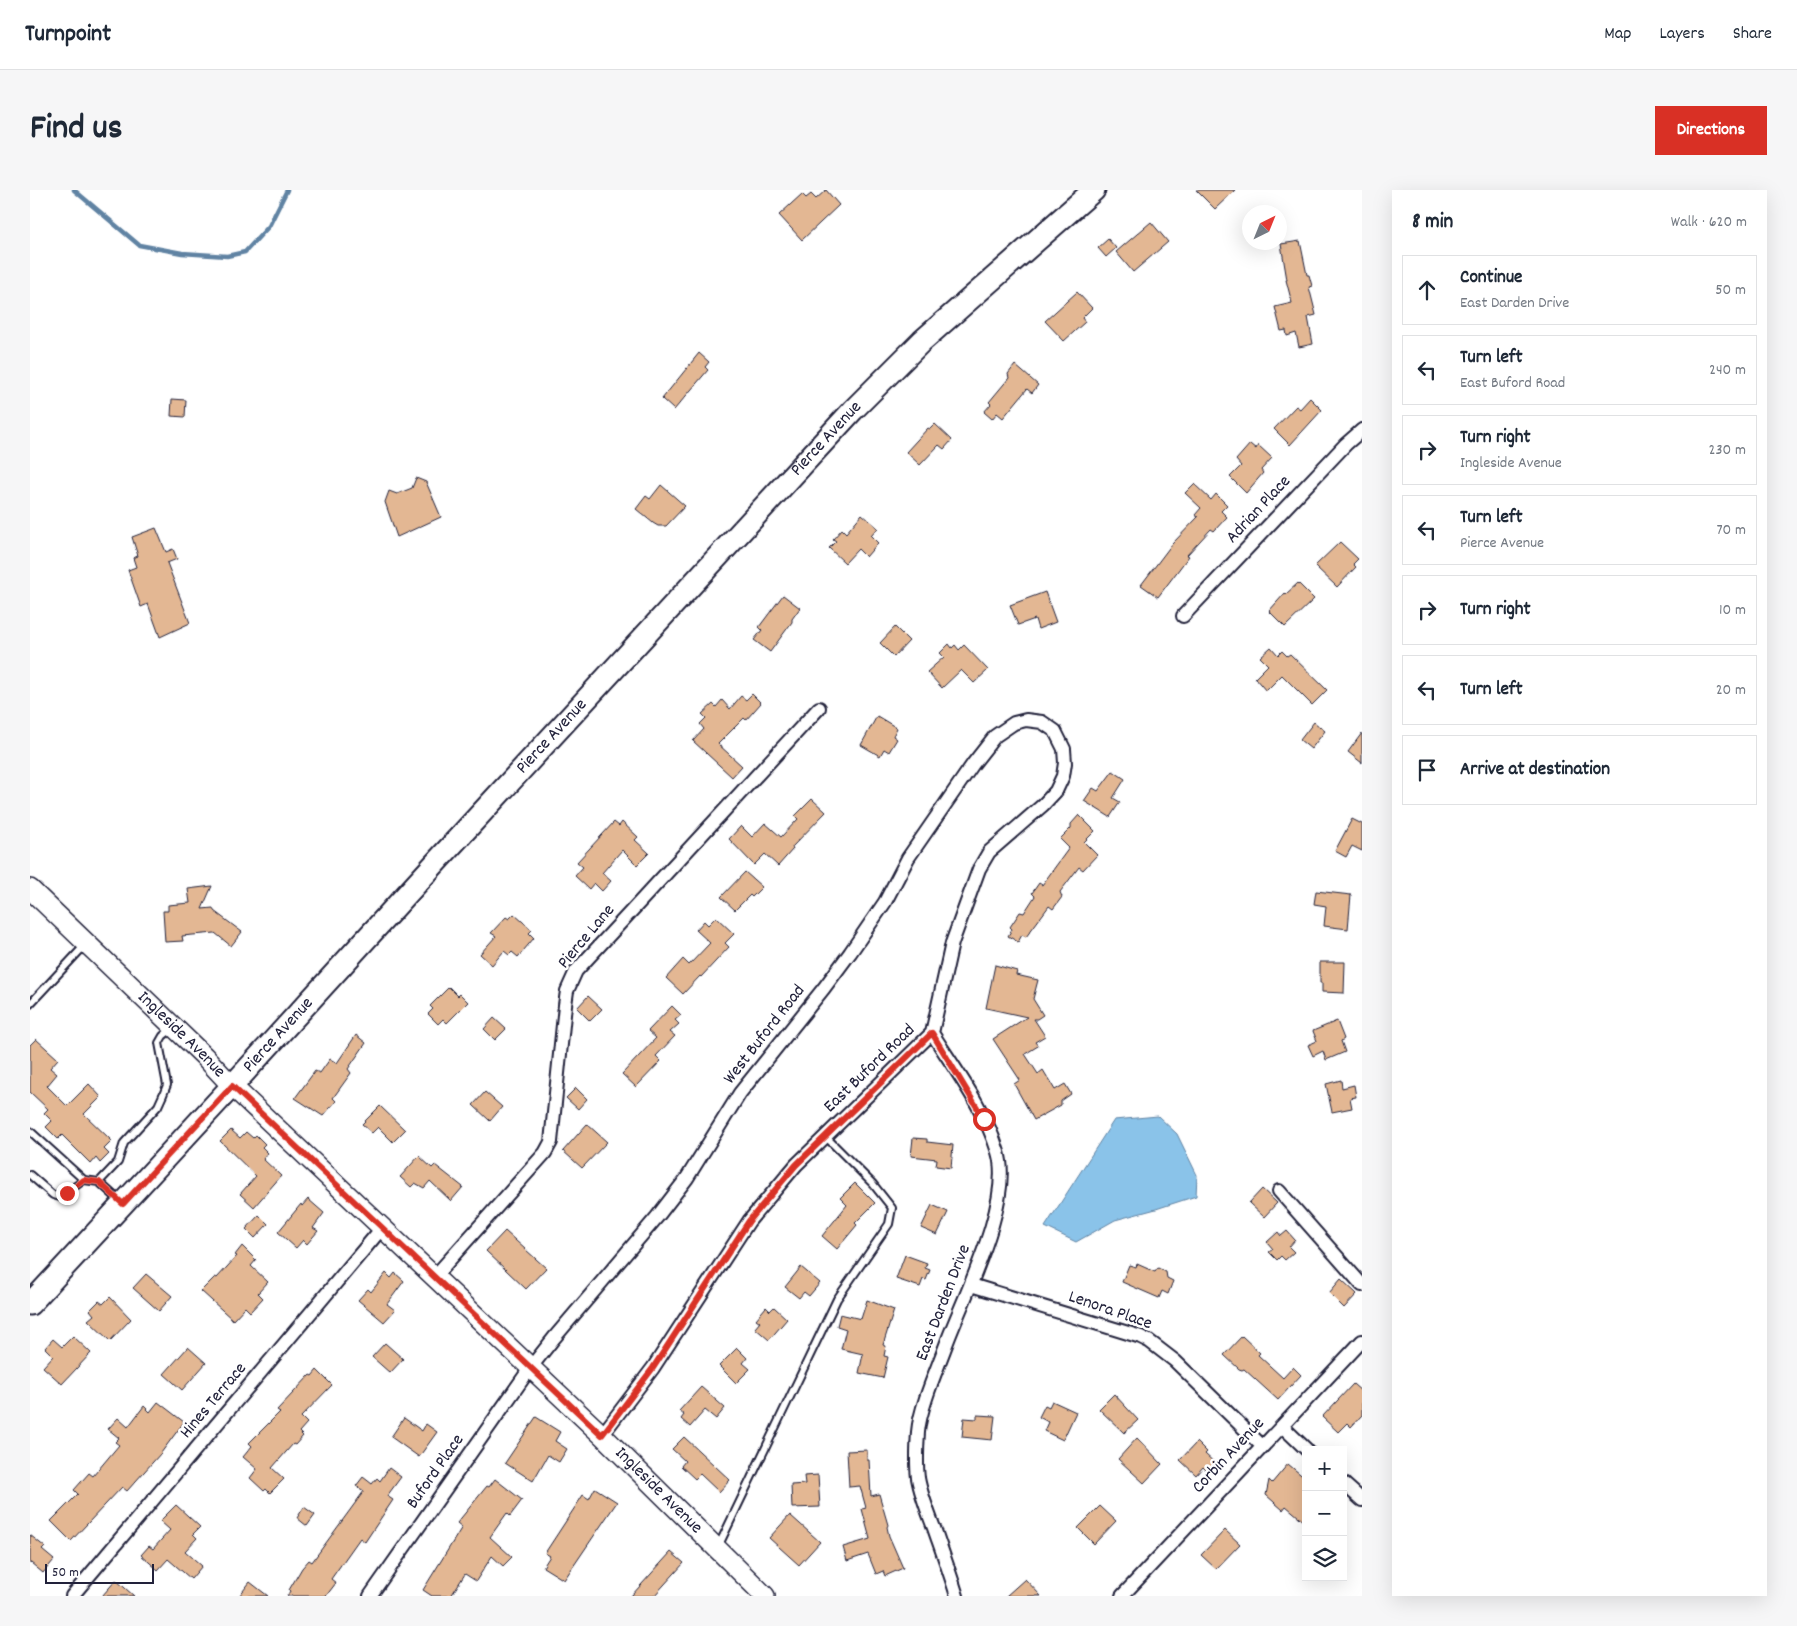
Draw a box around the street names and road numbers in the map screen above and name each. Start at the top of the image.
street label: Pierce Avenue [785,395,868,482]
street label: Adrian Place [1221,470,1297,550]
street label: Pierce Avenue [511,693,593,780]
street label: Pierce Lane [553,899,621,975]
street label: West Buford Road [718,980,812,1090]
street label: Ingleside Avenue [131,986,231,1084]
street label: Pierce Avenue [237,992,320,1079]
street label: East Buford Road [819,1019,921,1119]
street label: East Darden Drive [910,1241,978,1365]
street label: Lenora Place [1065,1285,1155,1337]
street label: Hines Terrace [175,1357,253,1444]
street label: Corbin Avenue [1187,1412,1271,1500]
street label: Buford Place [401,1430,471,1514]
street label: Ingleside Avenue [609,1441,708,1540]

